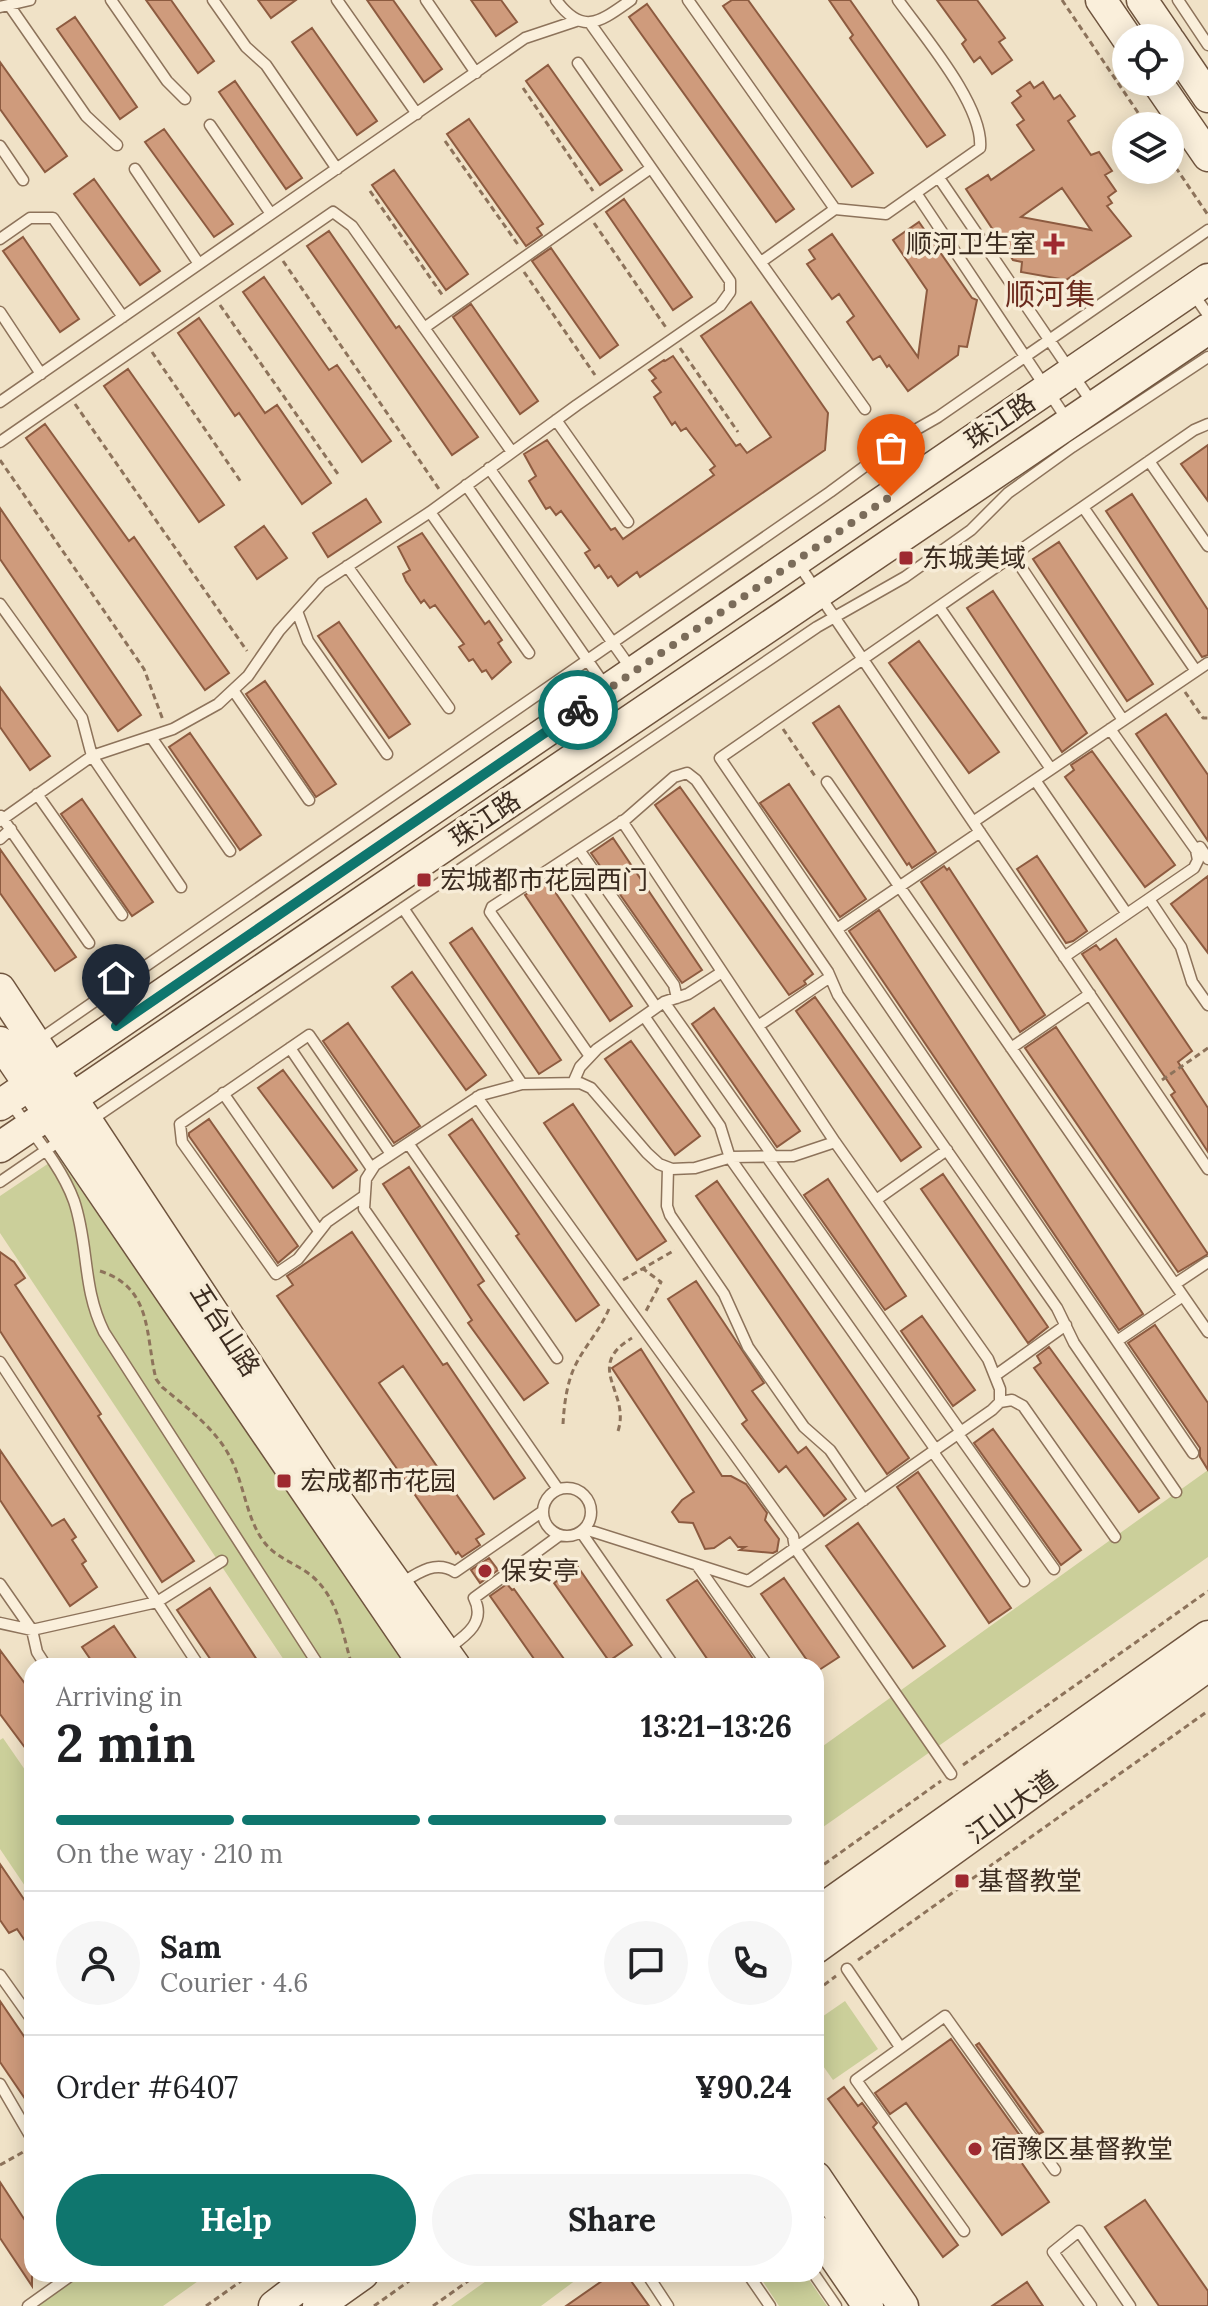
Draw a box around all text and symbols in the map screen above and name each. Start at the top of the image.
map controls [1112,24,1184,184]
button: locate [1112,24,1184,96]
button: layers [1112,112,1184,184]
place label: 顺河卫生室 [906,227,1036,260]
marker: 顺河卫生室 [1043,233,1065,255]
district label: 顺河集 [1005,275,1095,313]
street label: 珠江路 [958,385,1041,456]
pin [857,414,925,496]
icon: bag [869,426,913,470]
place label: 东城美域 [922,541,1026,574]
marker: 东城美域 [897,549,915,567]
courier [538,670,618,750]
icon: bike [556,688,600,732]
street label: 珠江路 [443,783,526,854]
place label: 宏城都市花园西门 [440,863,648,896]
marker: 宏城都市花园西门 [415,871,433,889]
pin [82,944,150,1026]
icon: home [94,956,138,1000]
street label: 五台山路 [183,1277,268,1382]
place label: 宏成都市花园 [300,1464,456,1497]
marker: 宏成都市花园 [275,1472,293,1490]
place label: 保安亭 [501,1554,579,1587]
marker: 保安亭 [476,1562,494,1580]
text: Arriving in [56,1680,183,1713]
text: 13:21–13:26 [641,1707,792,1745]
text: 2 min [56,1710,195,1776]
street label: 江山大道 [960,1763,1063,1851]
text: On the way · 210 m [56,1837,283,1870]
place label: 基督教堂 [978,1864,1082,1897]
marker: 基督教堂 [953,1872,971,1890]
button: person [56,1921,140,2005]
button: chat [604,1921,688,2005]
button: phone [708,1921,792,2005]
text: Sam [160,1928,221,1966]
text: Courier · 4.6 [160,1966,308,1999]
text: Order #6407 [56,2068,238,2106]
text: ¥90.24 [695,2068,792,2106]
place label: 宿豫区基督教堂 [991,2132,1173,2165]
marker: 宿豫区基督教堂 [966,2140,984,2158]
button: Help [56,2174,416,2266]
button: Share [432,2174,792,2266]

